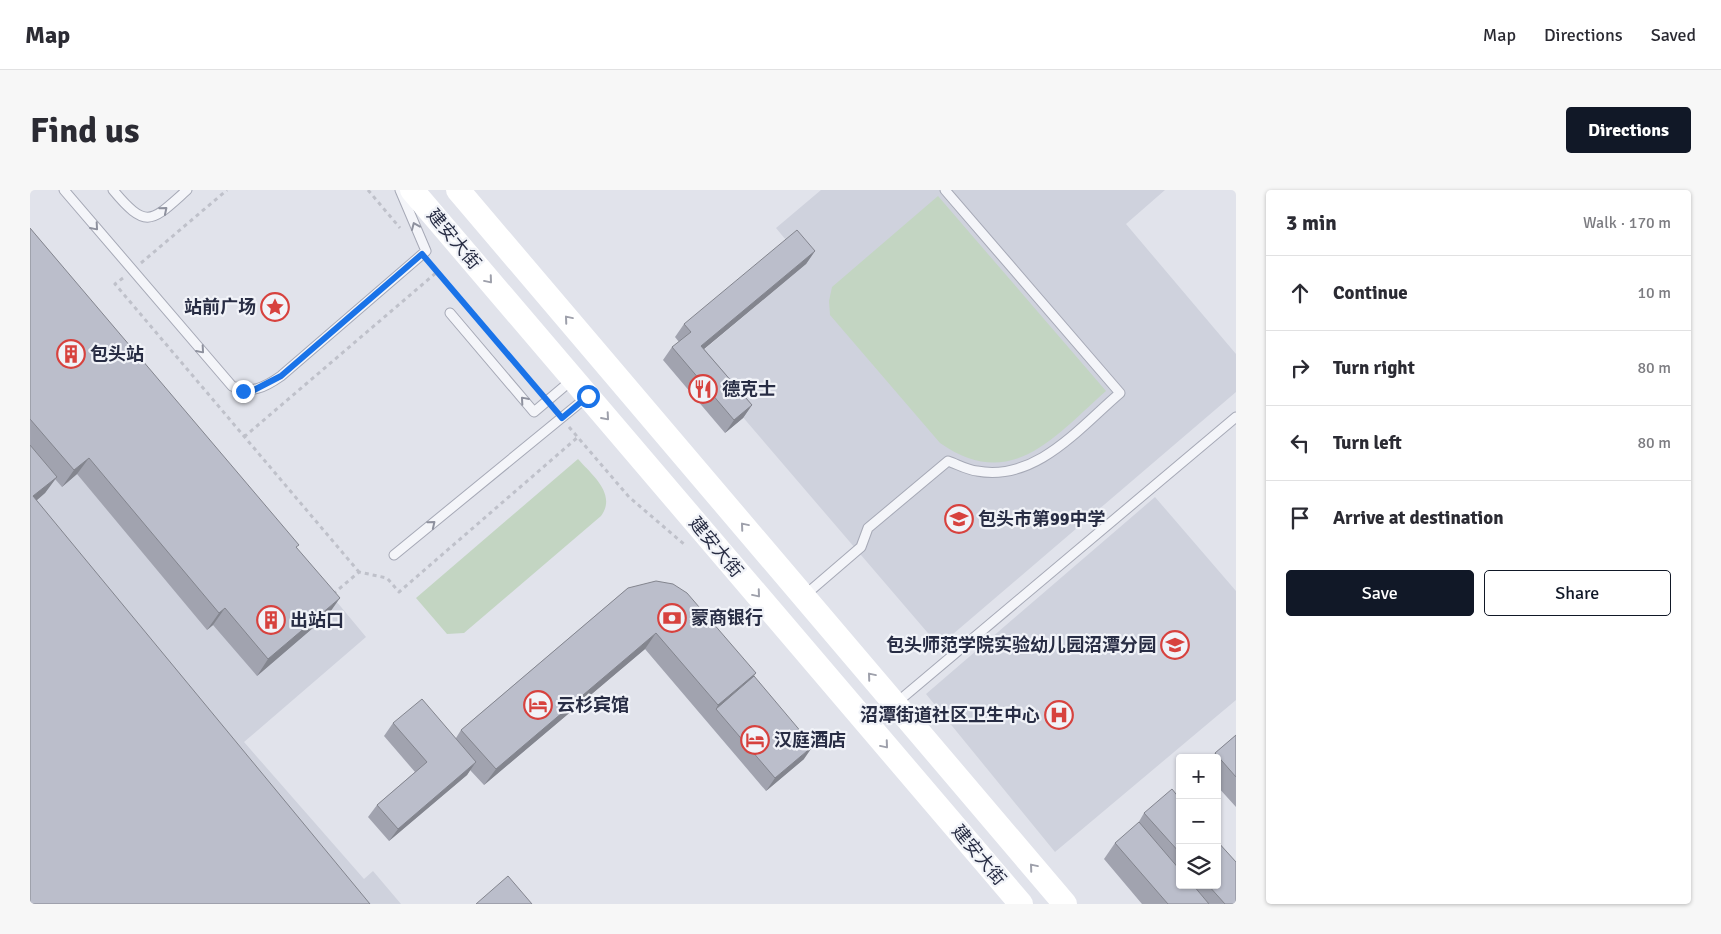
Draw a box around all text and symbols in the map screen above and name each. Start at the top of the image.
text: Map [25,20,70,50]
text: Map [1483,24,1516,46]
text: Directions [1544,24,1623,46]
text: Saved [1651,24,1696,46]
button: Directions [1566,107,1691,153]
text: Find us [30,109,140,152]
street label: 建安大街 [422,204,486,274]
one-way arrow [159,206,168,215]
text: 3 min [1286,210,1337,236]
text: Walk · 170 m [1583,213,1671,233]
one-way arrow [90,221,98,230]
one-way arrow [411,222,421,230]
one-way arrow [484,275,493,284]
icon: ahead [1286,279,1314,307]
text: Continue [1333,281,1408,305]
text: 10 m [1637,283,1671,303]
place icon: 站前广场 [260,292,290,322]
place label: 站前广场 [184,296,256,318]
one-way arrow [564,315,573,324]
building icon: 包头站 [56,339,86,369]
place label: 包头站 [90,343,144,365]
one-way arrow [196,345,205,354]
icon: right [1286,354,1314,382]
text: Turn right [1333,356,1415,380]
text: 80 m [1637,358,1671,378]
restaurant icon: 德克士 [688,374,718,404]
place label: 德克士 [722,378,776,400]
route end [232,380,255,403]
route start [577,385,600,408]
one-way arrow [522,397,530,406]
one-way arrow [600,412,609,421]
icon: left [1286,429,1314,457]
text: Turn left [1333,431,1402,455]
text: 80 m [1637,433,1671,453]
school or university icon: 包头市第99中学 [944,504,974,534]
icon: arrive [1286,504,1314,532]
text: Arrive at destination [1333,506,1504,530]
place label: 包头市第99中学 [978,508,1105,530]
street label: 建安大街 [684,512,748,582]
one-way arrow [426,522,435,530]
one-way arrow [740,522,749,531]
button: Save [1286,570,1474,616]
button: Share [1484,570,1671,616]
one-way arrow [751,589,760,598]
bank icon: 蒙商银行 [657,603,687,633]
building icon: 出站口 [256,605,286,635]
place label: 蒙商银行 [691,607,763,629]
place label: 出站口 [290,609,344,631]
school or university icon: 包头师范学院实验幼儿园沼潭分园 [1160,630,1190,660]
place label: 包头师范学院实验幼儿园沼潭分园 [886,634,1156,656]
one-way arrow [868,673,877,682]
hotel icon: 云杉宾馆 [523,690,553,720]
place label: 云杉宾馆 [557,694,629,716]
hospital icon: 沼潭街道社区卫生中心 [1044,700,1074,730]
place label: 沼潭街道社区卫生中心 [860,704,1040,726]
hotel icon: 汉庭酒店 [740,725,770,755]
place label: 汉庭酒店 [774,729,846,751]
one-way arrow [879,739,888,748]
map controls [1176,754,1221,889]
button: + [1176,754,1221,799]
button: − [1176,799,1221,844]
street label: 建安大街 [947,820,1011,890]
button: layers [1176,844,1221,889]
one-way arrow [1031,864,1039,873]

